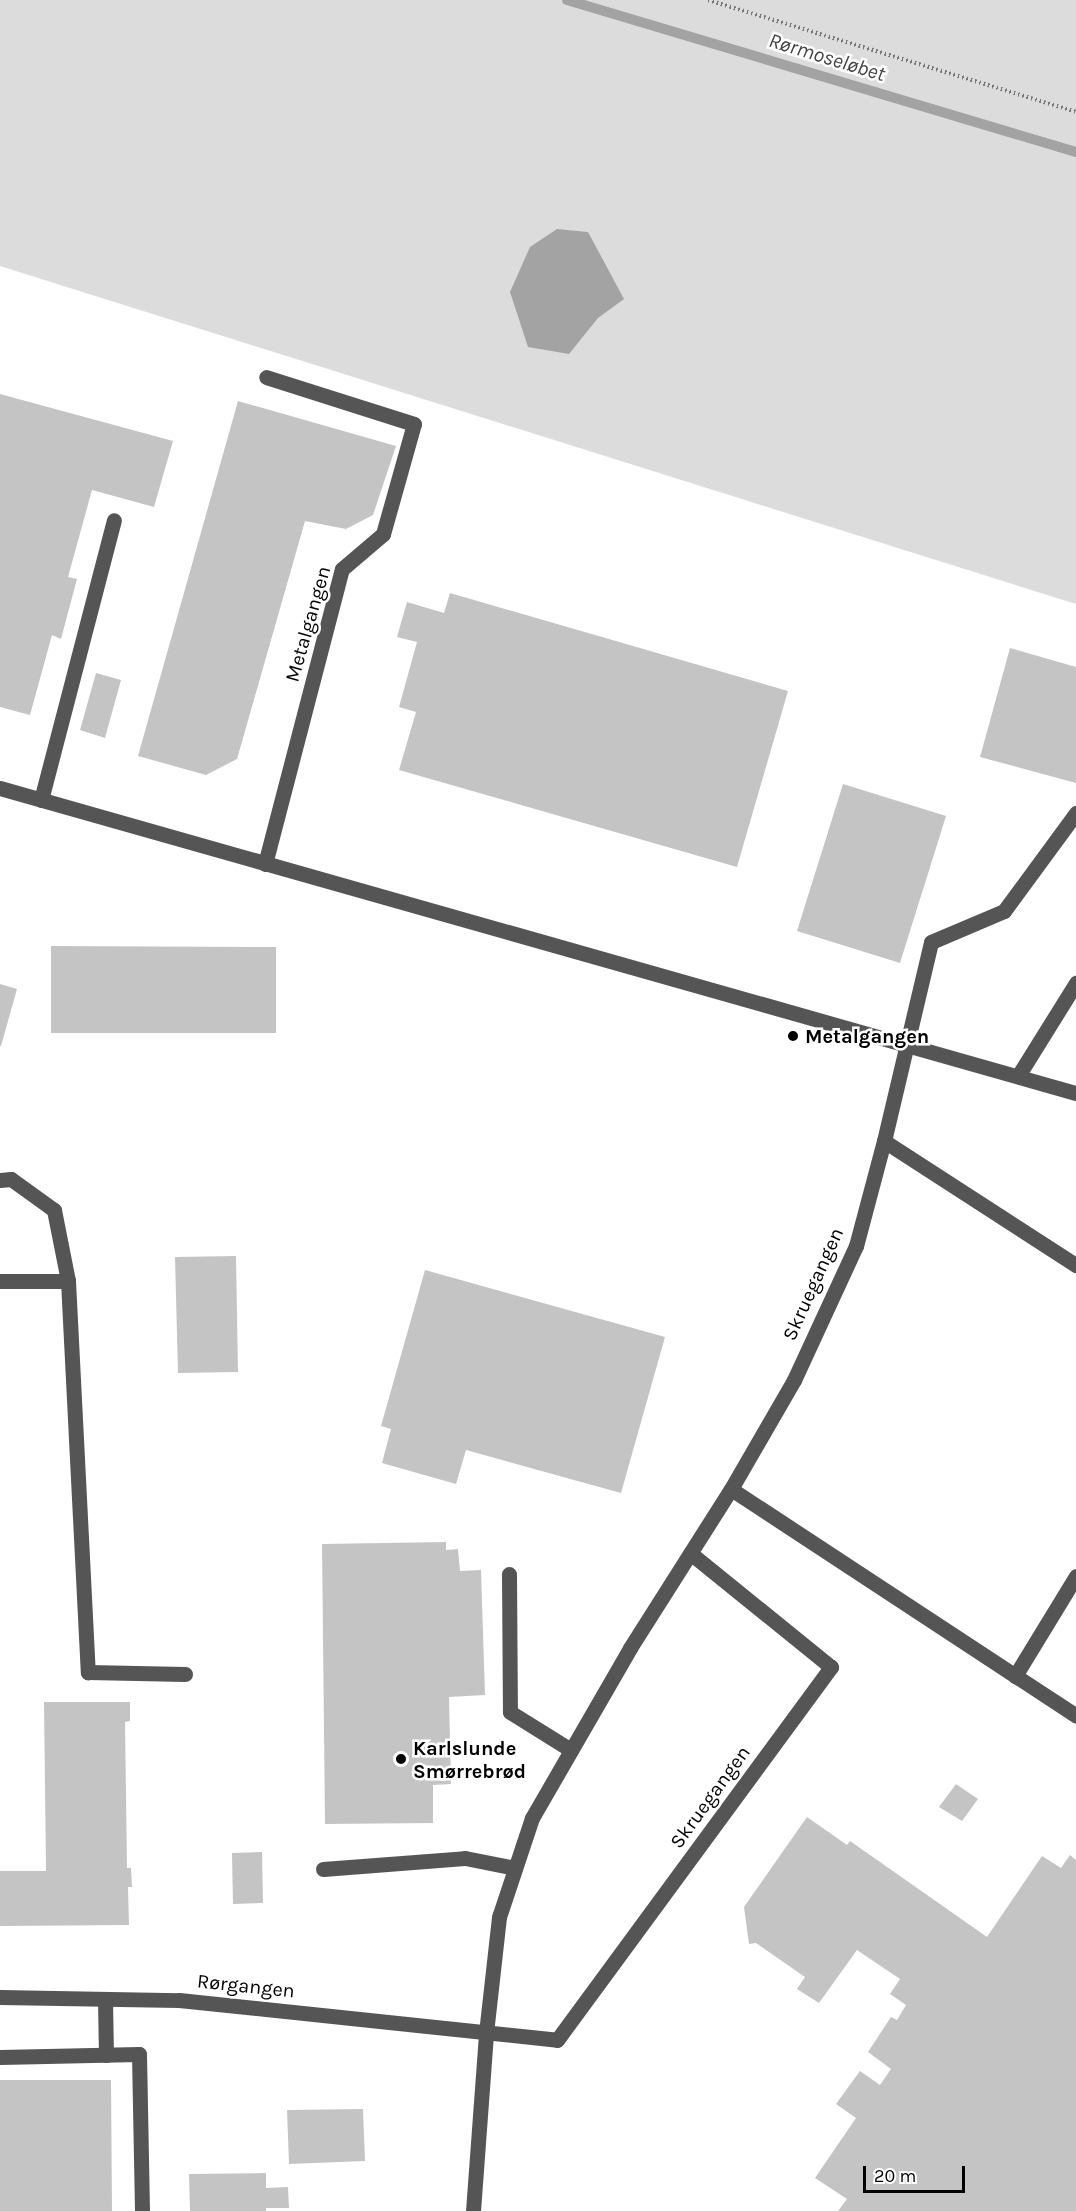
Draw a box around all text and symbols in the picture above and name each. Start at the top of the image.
water label: Rørmoseløbet [766,27,888,87]
street label: Metalgangen [280,563,336,685]
place label: Metalgangen [805,1024,929,1048]
marker: Metalgangen [786,1029,800,1043]
street label: Skruegangen [777,1224,849,1344]
place label: Karlslunde Smørrebrød [413,1736,526,1783]
street label: Skruegangen [665,1741,755,1853]
marker: Karlslunde Smørrebrød [394,1752,408,1766]
street label: Rørgangen [196,1969,296,2003]
scale bar [866,2154,968,2192]
text: 20 m [874,2165,916,2187]

